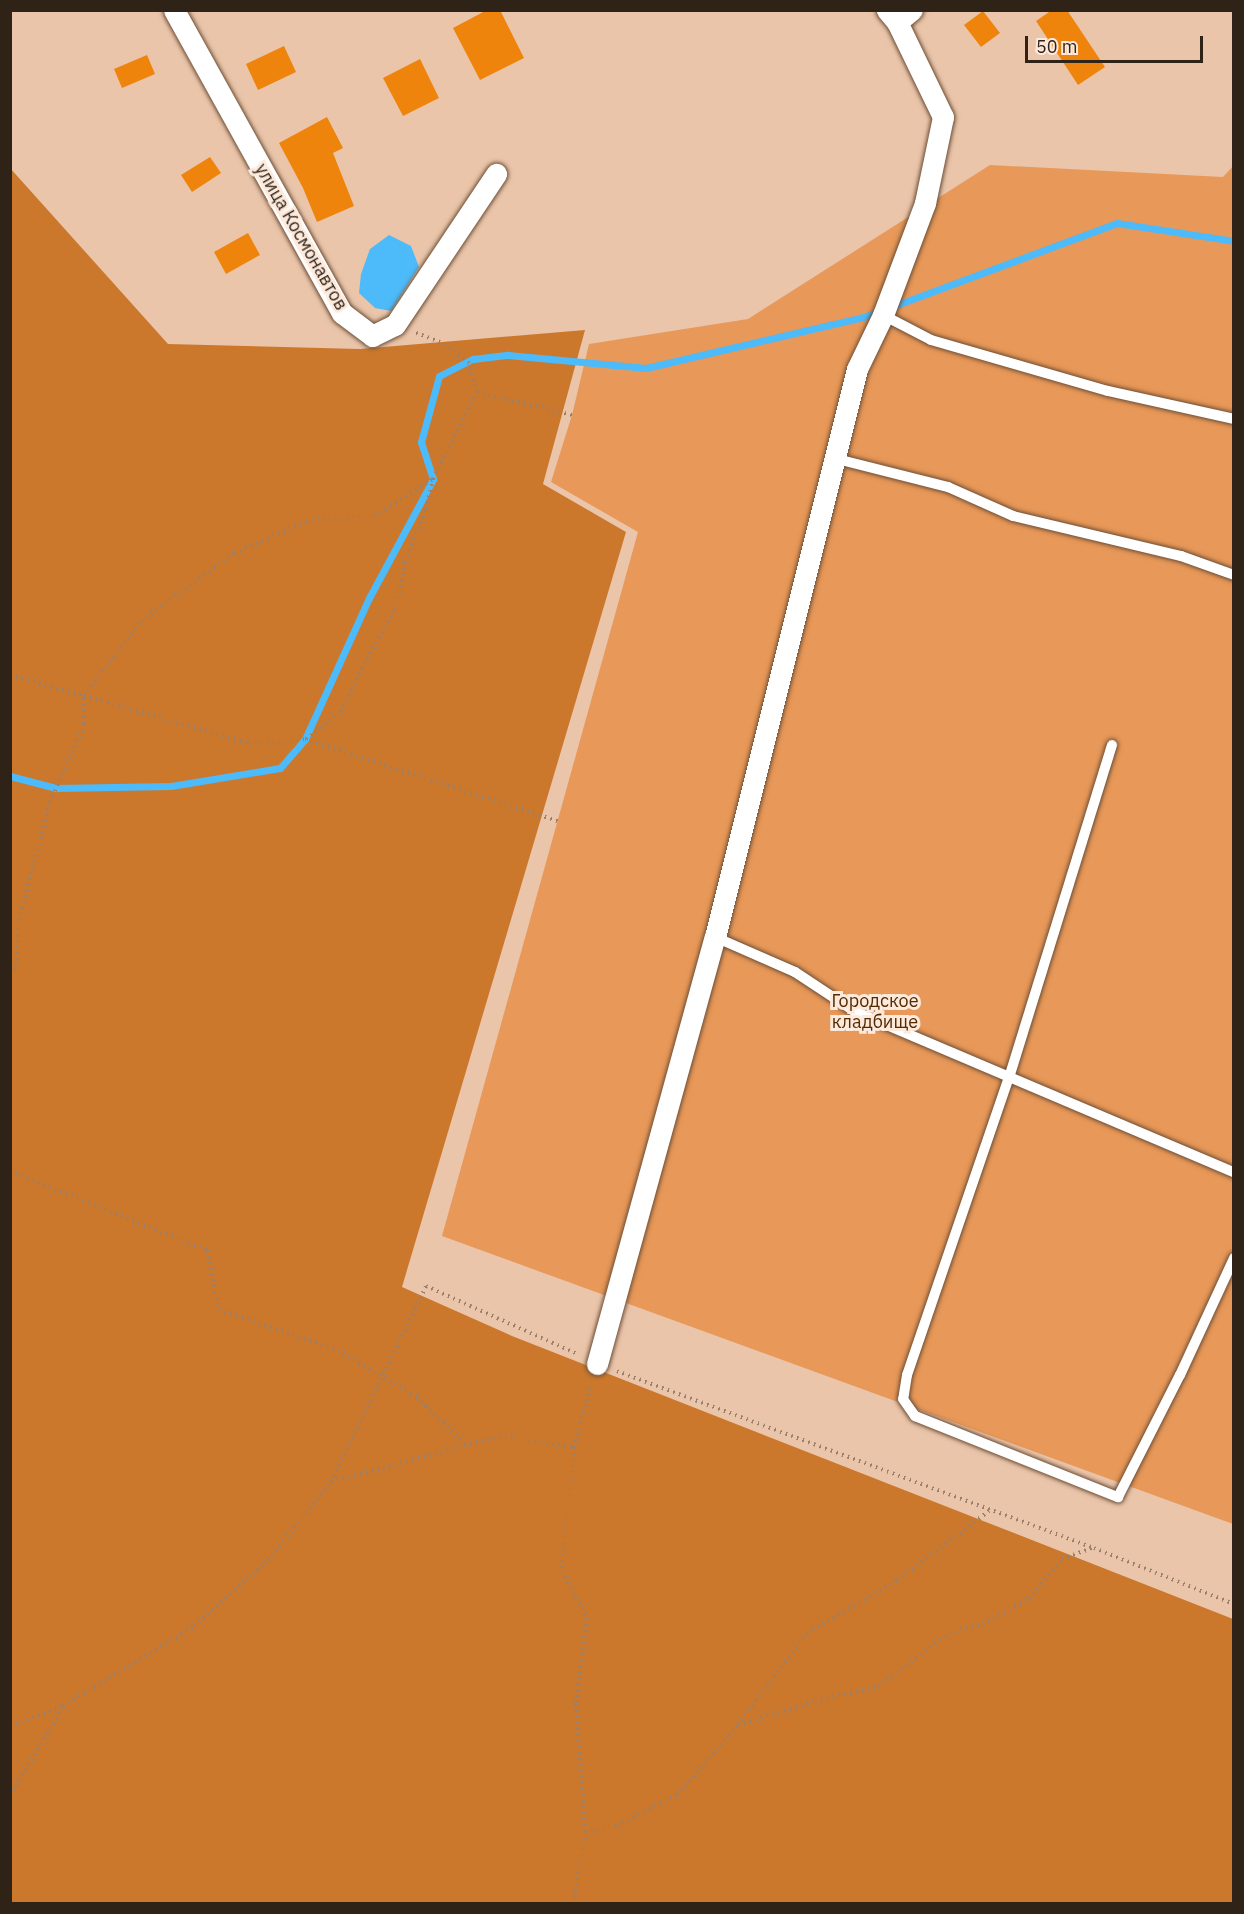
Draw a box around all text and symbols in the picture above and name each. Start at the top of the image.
scale bar [1028,24,1206,62]
text: 50 m [1036,35,1078,58]
street label: улица Космонавтов [250,160,352,314]
park label: Городское кладбище [831,991,919,1034]

